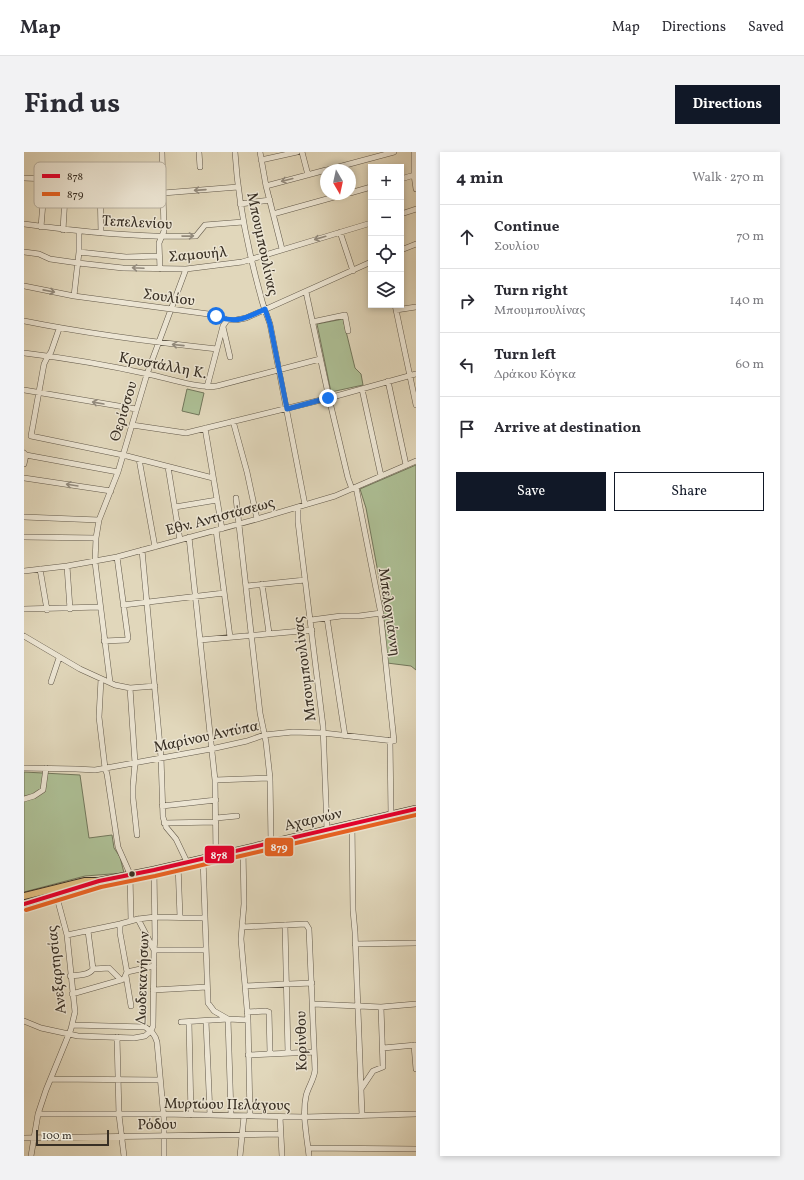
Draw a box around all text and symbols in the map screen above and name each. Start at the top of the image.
text: Map [20,15,61,41]
text: Map [612,18,640,37]
text: Directions [662,18,726,37]
text: Saved [748,18,784,37]
text: Find us [24,85,120,124]
button: Directions [675,85,780,124]
legend [34,162,166,208]
north arrow [320,164,356,200]
map controls [368,164,404,308]
button: + [368,164,404,200]
text: 4 min [456,167,503,190]
text: Walk · 270 m [692,169,764,187]
text: 878 [67,170,84,185]
one-way arrow [281,177,294,185]
one-way arrow [194,187,207,194]
text: 879 [67,188,84,203]
street label: Μπουμπουλίνας [240,191,283,298]
button: − [368,200,404,236]
street label: Τεπελενίου [101,211,173,236]
text: Continue [494,217,559,238]
icon: ahead [456,226,478,248]
text: 70 m [736,228,764,246]
one-way arrow [181,232,194,240]
one-way arrow [314,235,327,242]
button: locate [368,236,404,272]
text: Σουλίου [494,238,539,256]
street label: Σαμουήλ [168,242,228,269]
one-way arrow [132,265,145,272]
button: layers [368,272,404,308]
text: Turn right [494,281,568,302]
street label: Σουλίου [142,284,196,313]
one-way arrow [42,287,55,295]
icon: right [456,290,478,312]
text: 140 m [730,292,764,310]
text: Μπουμπουλίνας [494,302,585,320]
route start [207,307,225,325]
one-way arrow [172,341,185,349]
text: Turn left [494,345,556,366]
street label: Κρυστάλλη Κ. [117,348,209,385]
icon: left [456,354,478,376]
text: 60 m [736,356,764,374]
text: Δράκου Κόγκα [494,366,576,384]
street label: Θερίσσου [105,379,144,444]
route end [319,389,337,407]
one-way arrow [92,399,105,407]
icon: arrive [456,418,478,440]
text: Arrive at destination [494,418,641,439]
button: Save [456,472,606,511]
button: Share [614,472,764,511]
one-way arrow [66,481,79,489]
street label: Εθν. Αντιστάσεως [164,493,277,542]
street label: Μπελογιάννη [372,567,405,658]
street label: Μπουμπουλίνας [289,615,322,722]
street label: Μαρίνου Αντύπα [152,716,261,759]
street label: Αχαρνών [282,804,344,837]
line badge: 879 [264,837,294,857]
text: 879 [270,841,288,856]
line badge: 878 [204,845,235,864]
text: 878 [210,849,228,864]
unlabelled marker [127,869,137,879]
street label: Ανεξαρτησίας [42,924,73,1015]
street label: Δωδεκανήσων [131,931,156,1025]
street label: Κορίνθου [291,1011,314,1071]
street label: Μυρτώου Πελάγους [164,1094,291,1117]
street label: Ρόδου [137,1115,177,1136]
scale bar [36,1128,109,1147]
text: 100 m [42,1129,72,1144]

